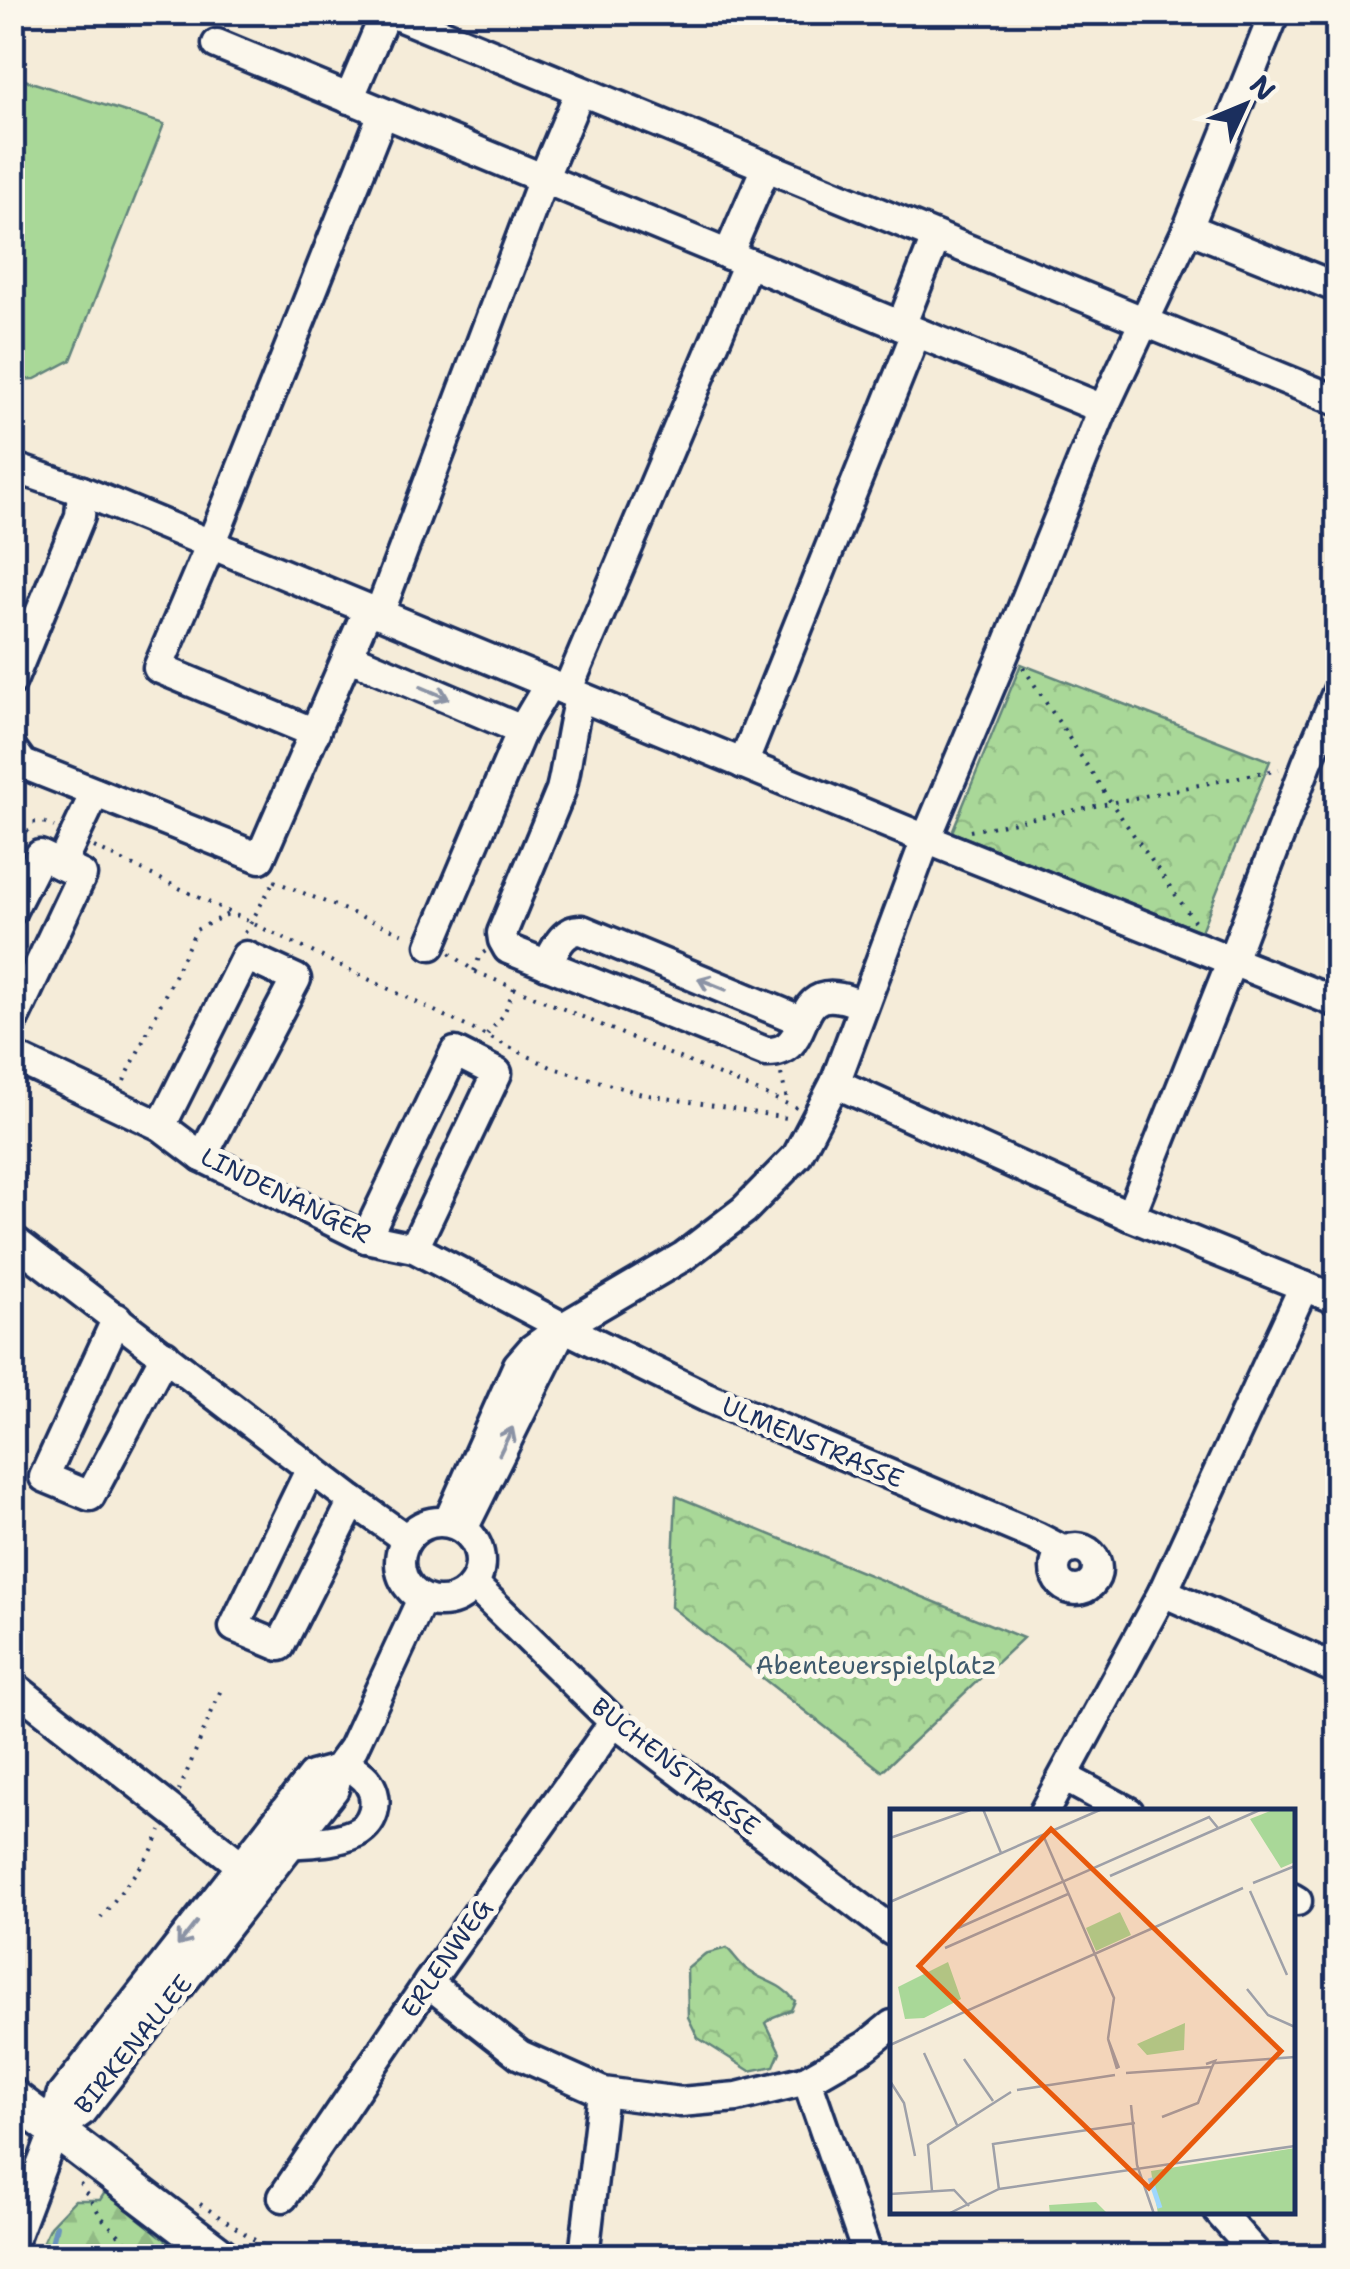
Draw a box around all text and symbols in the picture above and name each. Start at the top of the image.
north arrow [1195,55,1295,155]
text: N [1242,66,1284,109]
one-way arrow [419,685,450,703]
one-way arrow [697,974,728,992]
street label: LINDENANGER [195,1139,377,1251]
street label: ULMENSTRASSE [717,1388,909,1496]
one-way arrow [498,1427,517,1457]
park label: Abenteuerspielplatz [755,1648,997,1682]
street label: BUCHENSTRASSE [585,1689,767,1843]
inset map [890,1809,1295,2214]
street label: ERLENWEG [393,1892,499,2024]
one-way arrow [177,1921,199,1947]
street label: BIRKENALLEE [66,1967,200,2121]

